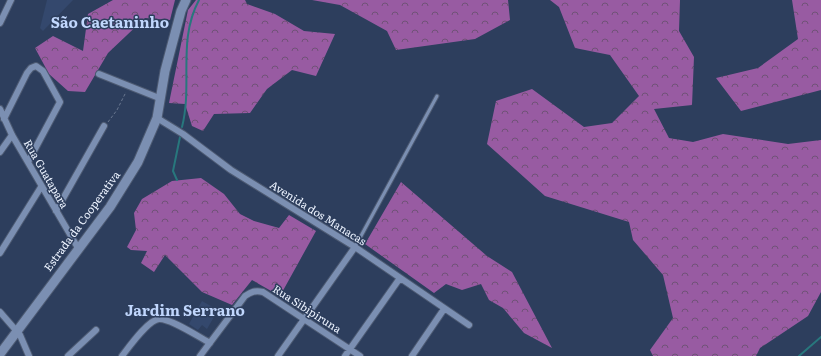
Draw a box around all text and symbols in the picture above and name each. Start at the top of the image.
district label: São Caetaninho [51,10,169,33]
street label: Rua Guatapara [21,136,73,211]
street label: Estrada da Cooperativa [39,167,123,274]
street label: Avenida dos Manacas [267,176,370,248]
street label: Rua Sibipiruna [270,280,345,336]
district label: Jardim Serrano [125,298,245,321]

